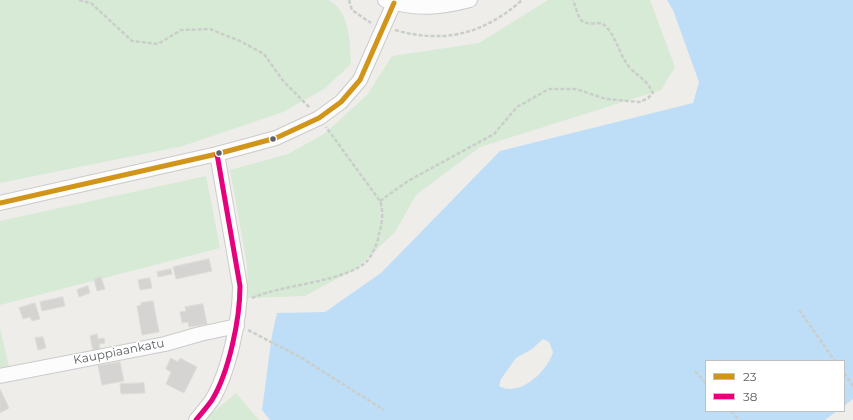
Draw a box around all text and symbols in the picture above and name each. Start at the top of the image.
unlabelled marker [268,134,278,144]
unlabelled marker [214,148,224,158]
street label: Kauppiaankatu [72,336,166,368]
legend [705,360,845,412]
text: 23 [743,369,757,384]
text: 38 [743,389,757,404]

